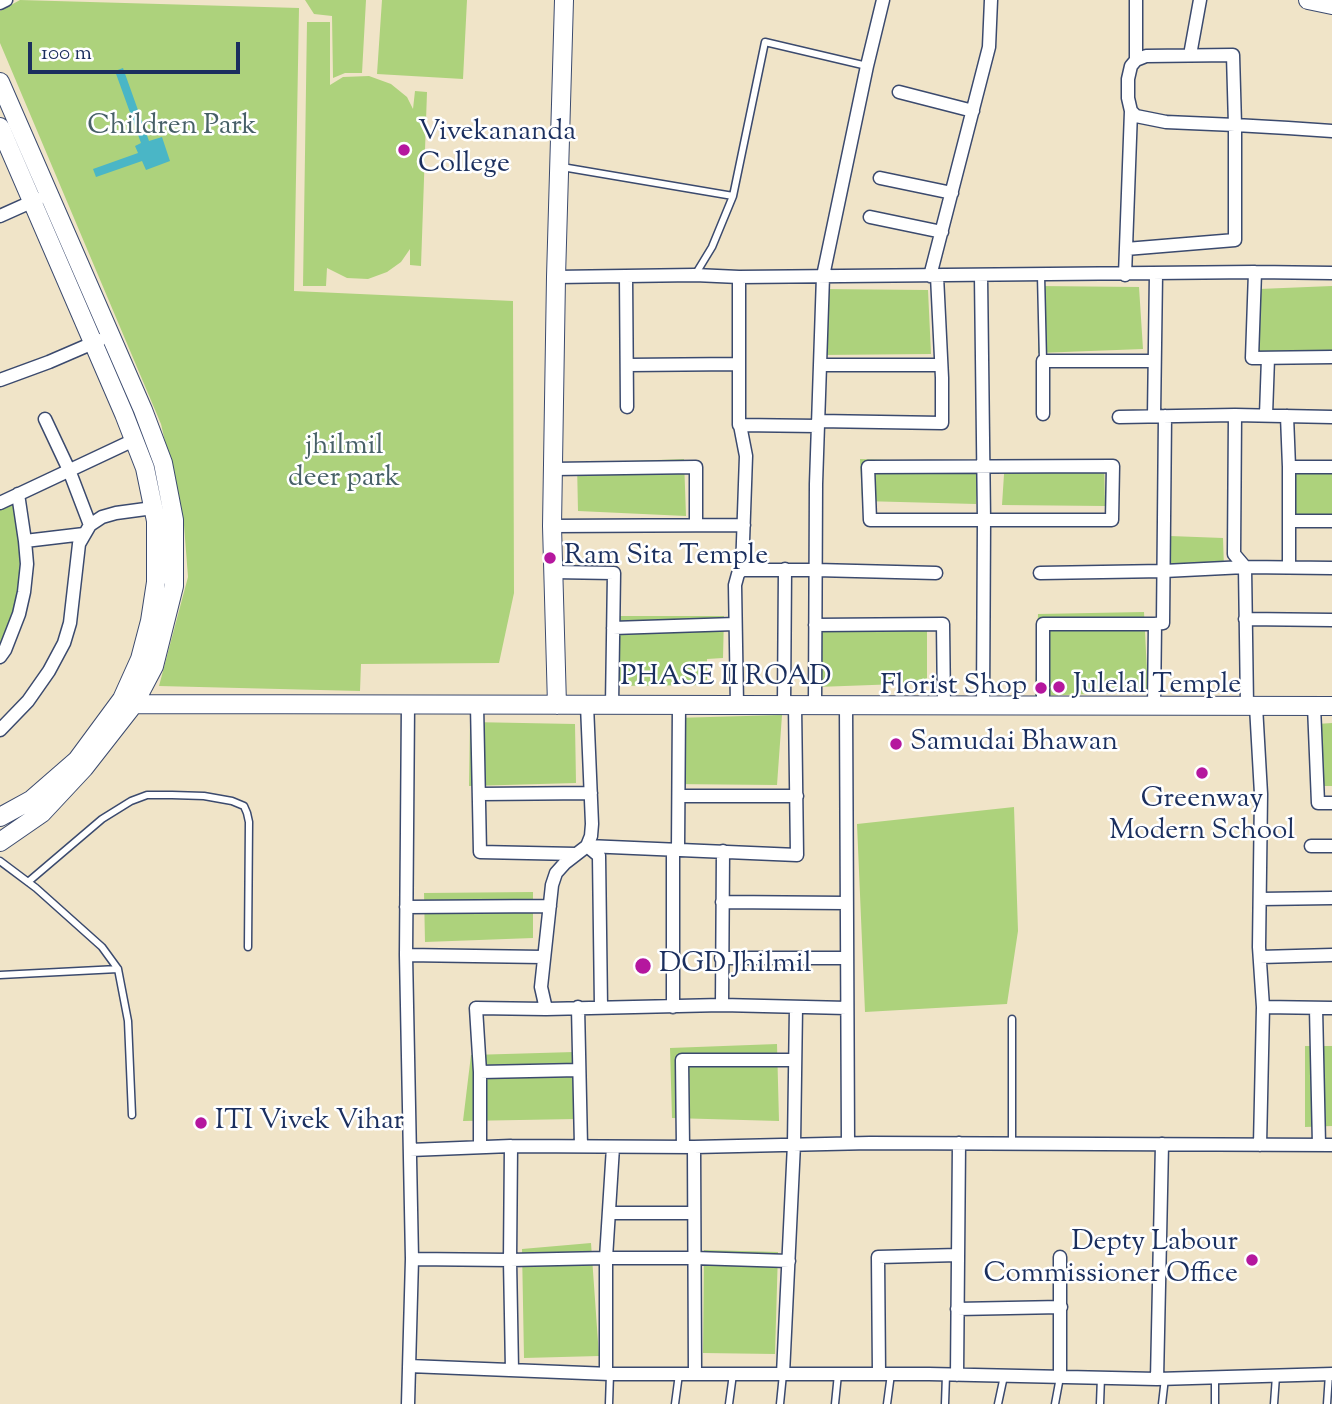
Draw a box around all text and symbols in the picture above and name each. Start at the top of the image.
scale bar [32,28,243,72]
text: 100 m [41,39,92,69]
park label: Children Park [87,111,257,145]
place label: Vivekananda College [418,117,576,183]
marker: Vivekananda College [396,142,412,158]
park label: jhilmil deer park [288,431,400,497]
place label: Ram Sita Temple [564,541,768,575]
marker: Ram Sita Temple [542,550,558,566]
street label: PHASE II ROAD [621,662,831,696]
place label: Julelal Temple [1073,670,1241,704]
place label: Florist Shop [880,671,1027,705]
marker: Julelal Temple [1051,679,1067,695]
marker: Florist Shop [1033,680,1049,696]
place label: Samudai Bhawan [910,727,1118,761]
marker: Samudai Bhawan [888,736,904,752]
marker: Greenway Modern School [1194,765,1210,781]
place label: Greenway Modern School [1109,784,1295,850]
place label: DGD Jhilmil [659,949,811,983]
marker: DGD Jhilmil [633,956,653,976]
place label: ITI Vivek Vihar [215,1106,404,1140]
marker: ITI Vivek Vihar [193,1115,209,1131]
place label: Depty Labour Commissioner Office [984,1227,1238,1293]
marker: Depty Labour Commissioner Office [1244,1252,1260,1268]

